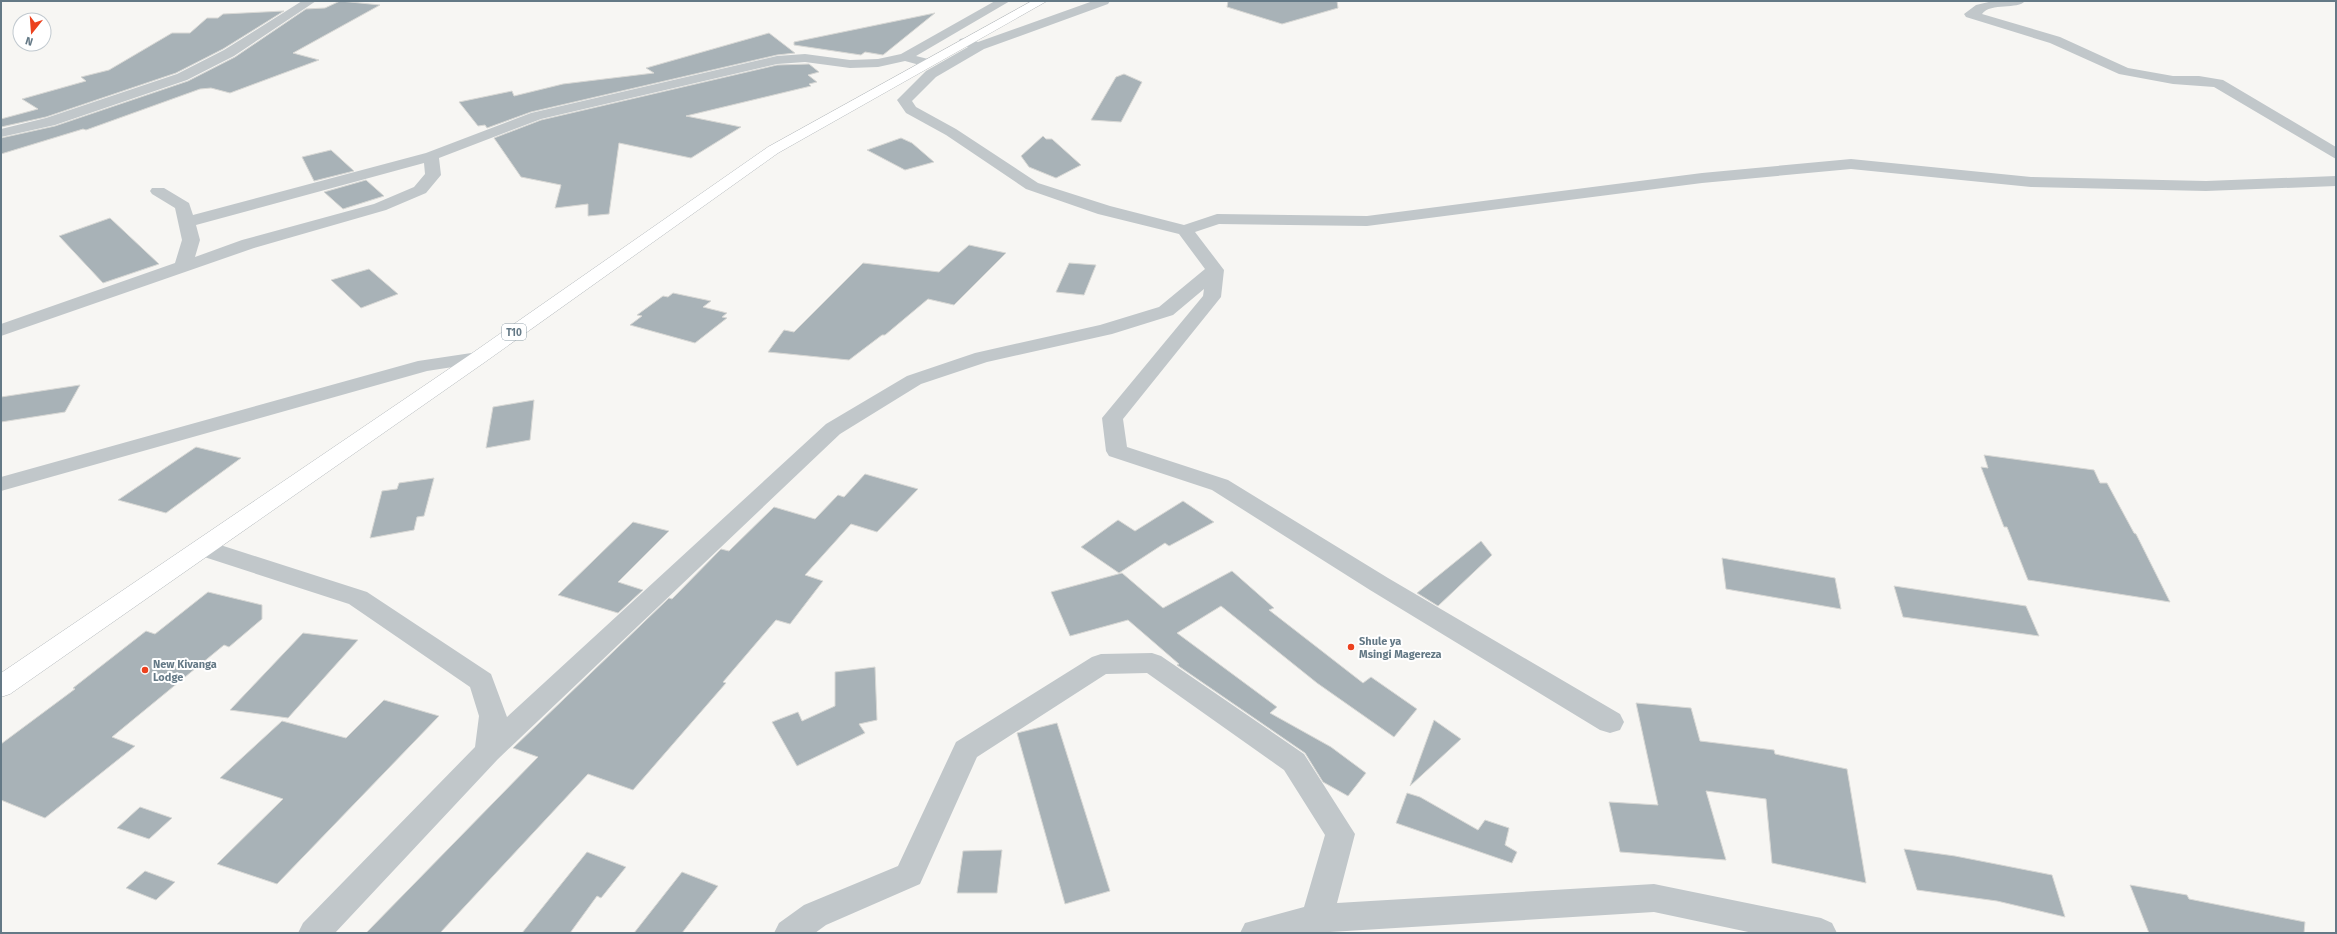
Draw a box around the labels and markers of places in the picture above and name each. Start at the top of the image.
place label: Shule ya Msingi Magereza [1359,635,1442,661]
marker: Shule ya Msingi Magereza [1346,642,1356,652]
place label: New Kivanga Lodge [153,658,217,684]
marker: New Kivanga Lodge [140,665,150,675]

